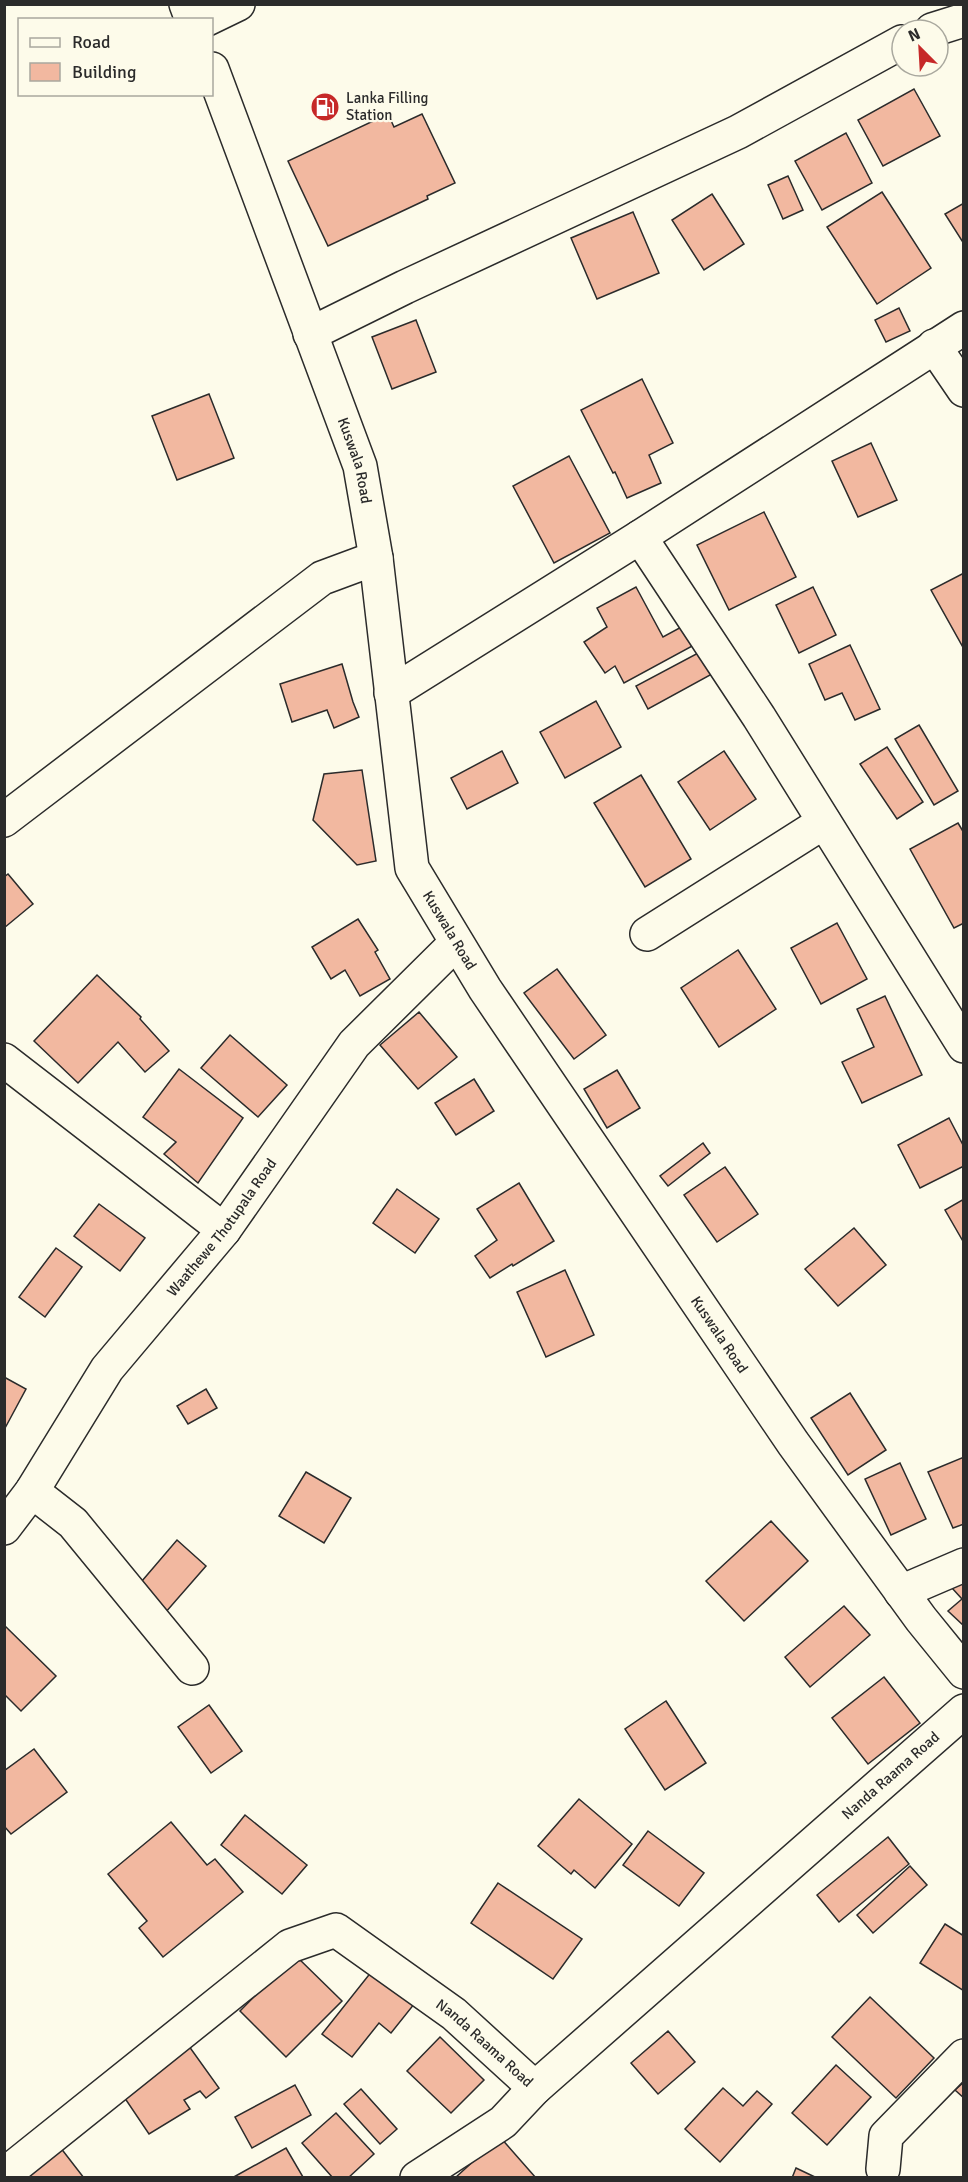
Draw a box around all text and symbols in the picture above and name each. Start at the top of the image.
legend [18,18,213,96]
north arrow [890,18,950,78]
text: N [905,24,923,47]
text: Road [72,31,111,53]
text: Building [72,61,136,83]
place label: Lanka Filling Station [346,89,429,124]
fuel station icon: Lanka Filling Station [309,91,341,123]
street label: Kuswala Road [334,415,375,505]
street label: Kuswala Road [419,888,480,973]
street label: Waathewe Thotupala Road [163,1155,280,1300]
street label: Kuswala Road [687,1293,752,1377]
street label: Nanda Raama Road [838,1728,943,1823]
street label: Nanda Raama Road [433,1995,537,2091]

